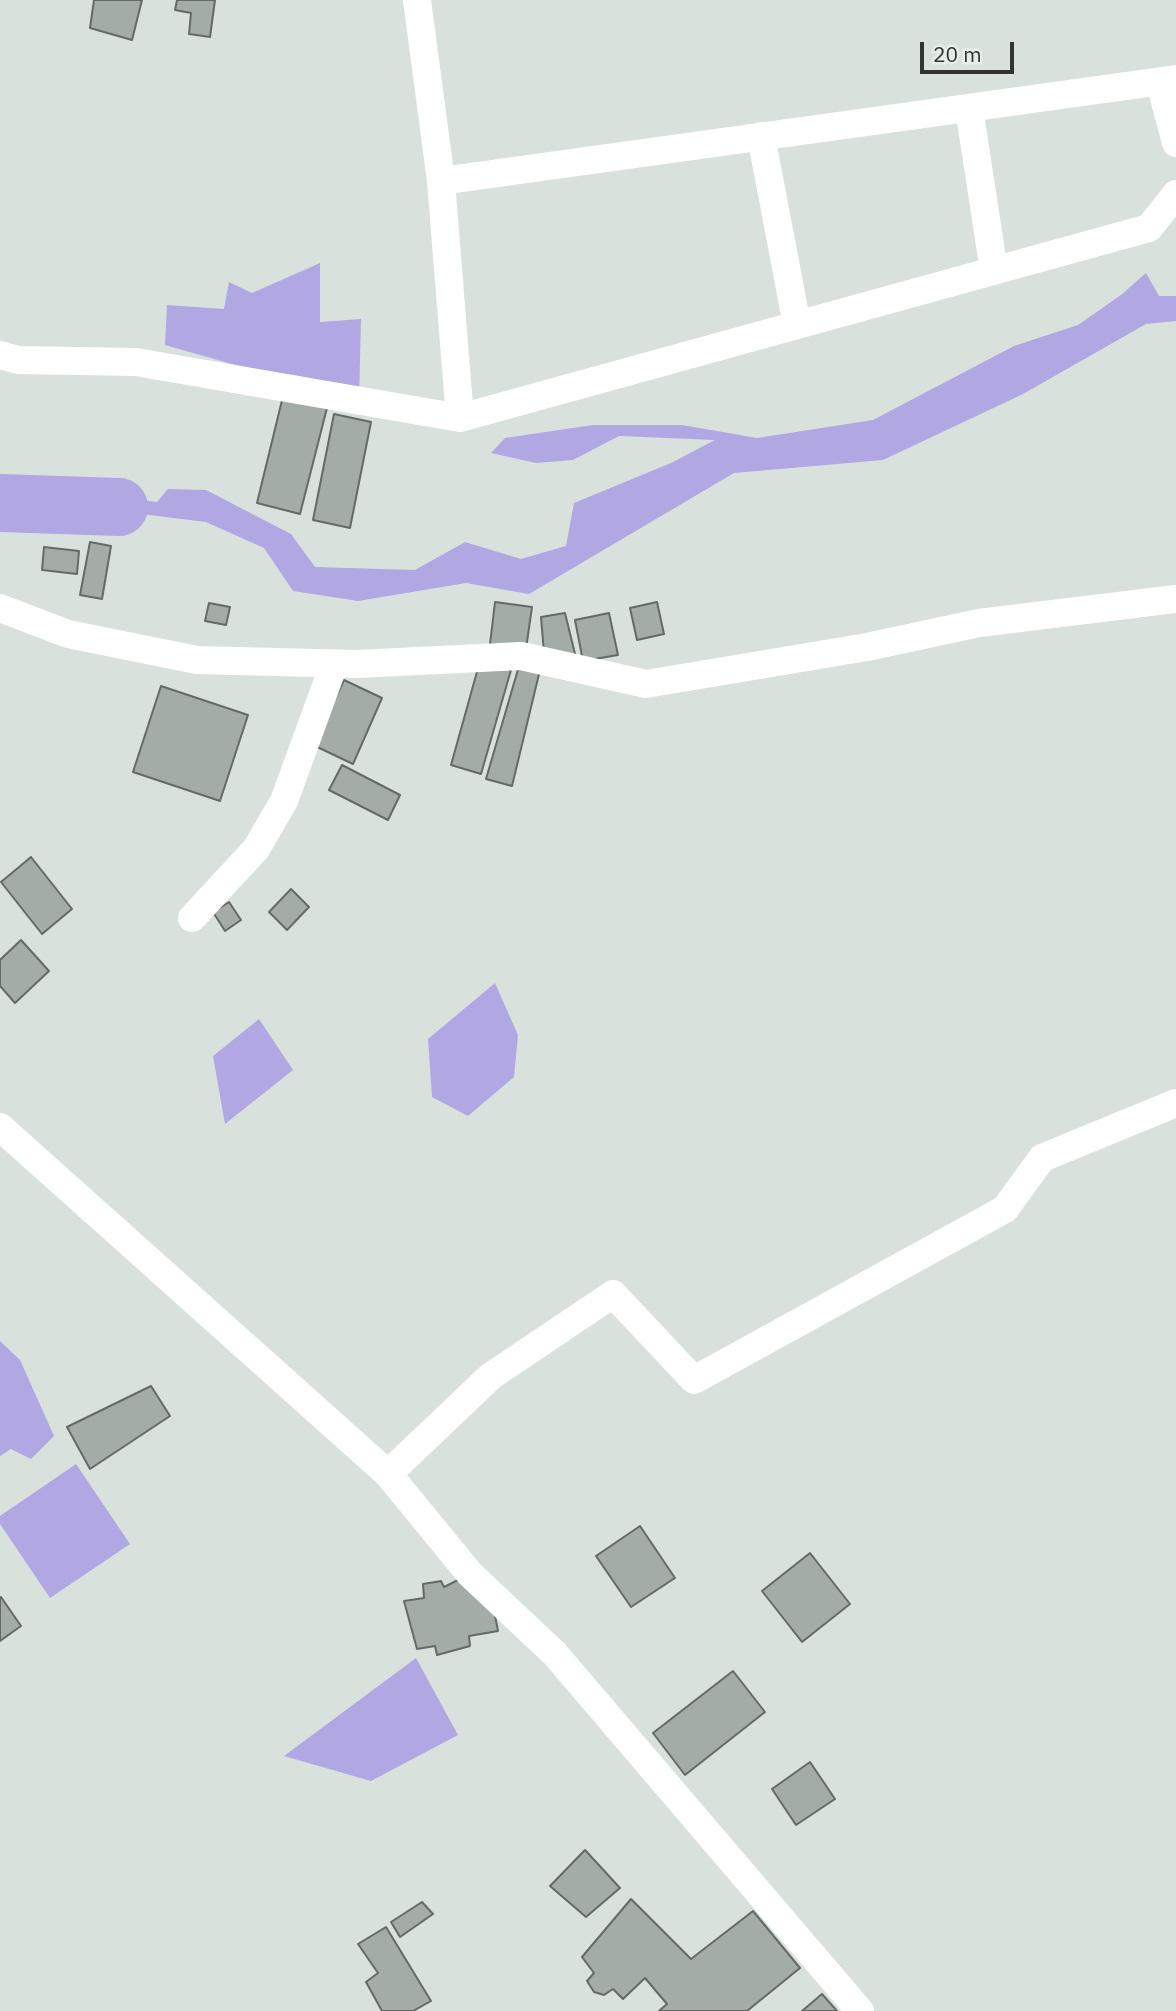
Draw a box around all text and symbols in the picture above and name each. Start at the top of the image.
scale bar [924,28,1018,72]
text: 20 m [933,40,982,68]

